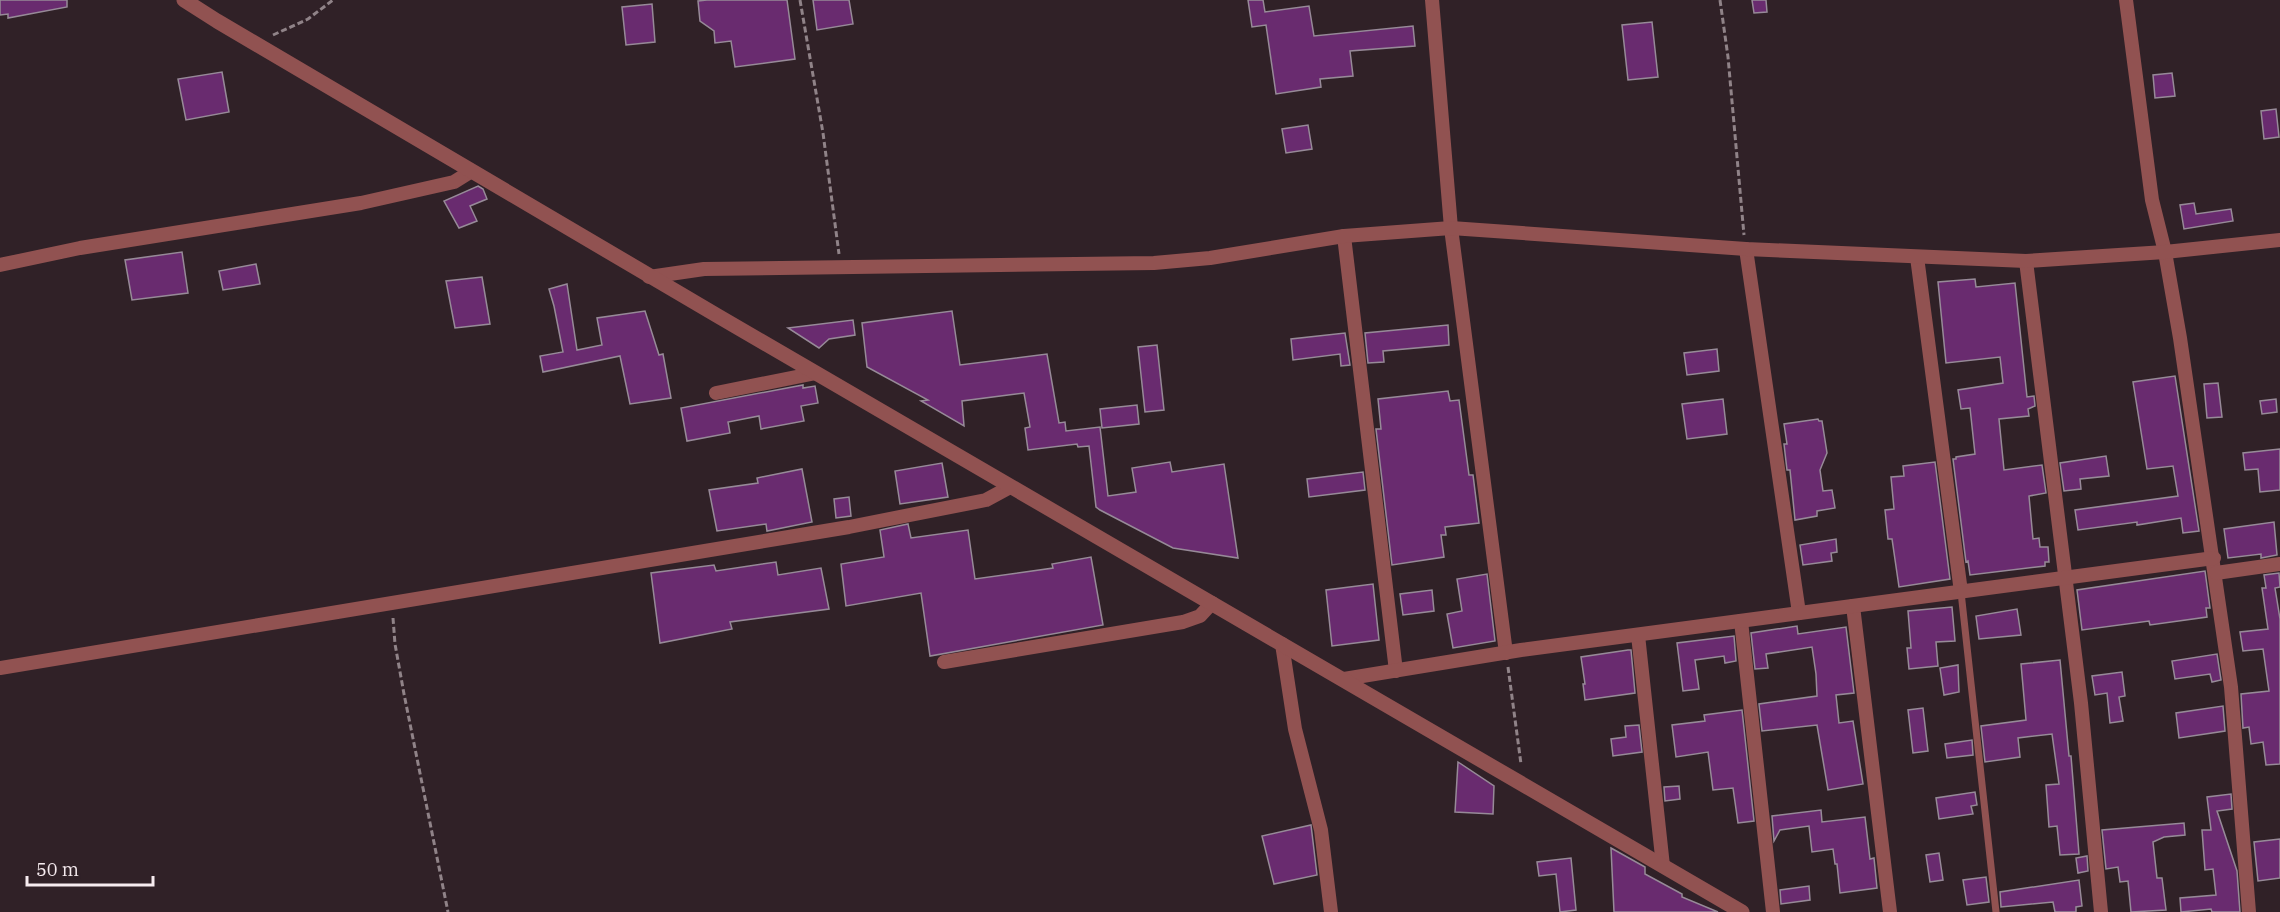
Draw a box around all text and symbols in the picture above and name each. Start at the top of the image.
scale bar [27,849,153,887]
text: 50 m [36,858,79,881]

